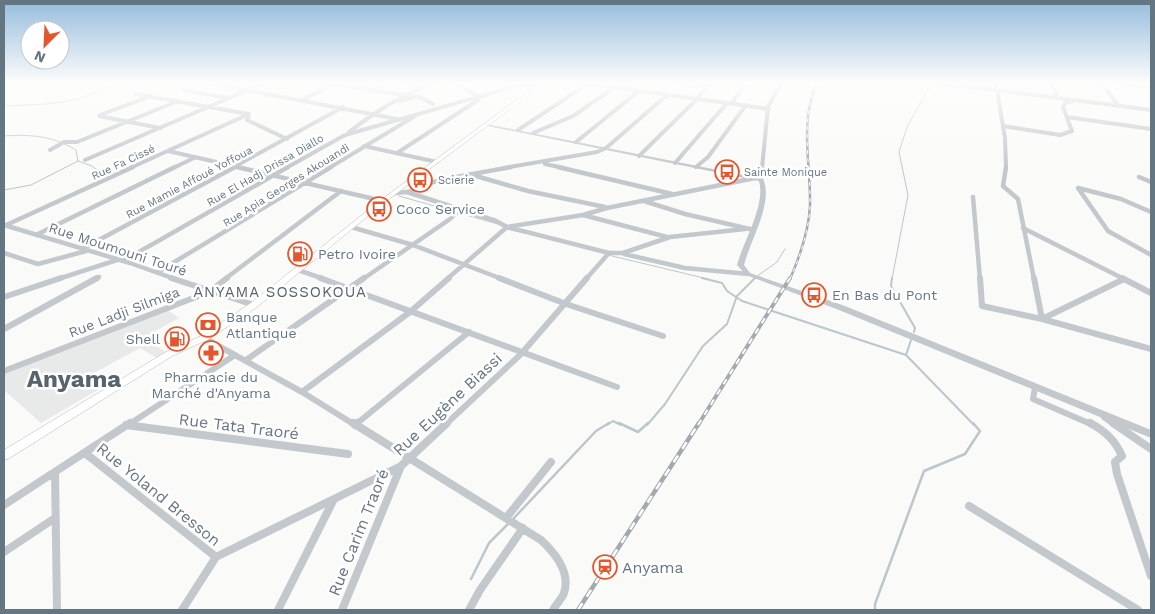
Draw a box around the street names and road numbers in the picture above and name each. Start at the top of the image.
street label: Rue El Hadj Drissa Diallo [205,132,326,209]
street label: Rue Apia Georges Akouandi [221,141,352,230]
street label: Rue Fa Cissé [89,142,157,183]
street label: Rue Mamie Affoué Yoffoua [124,144,255,221]
street label: Rue Moumouni Touré [47,219,189,279]
street label: Rue Ladji Silmiga [66,283,182,340]
street label: Rue Eugène Biassi [389,349,506,460]
street label: Rue Tata Traoré [178,410,300,443]
street label: Rue Yoland Bresson [93,439,224,550]
street label: Rue Carim Traoré [324,466,393,598]

